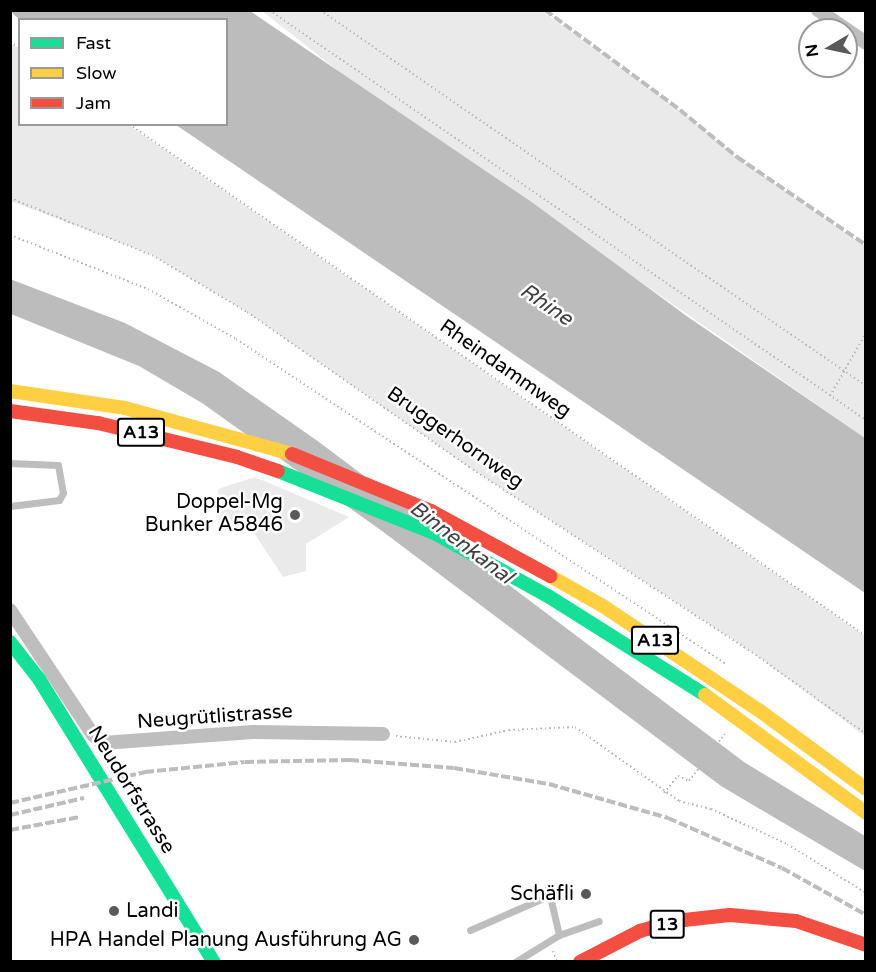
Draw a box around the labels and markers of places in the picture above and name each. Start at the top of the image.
place label: Doppel-Mg Bunker A5846 [145,491,283,538]
marker: Doppel-Mg Bunker A5846 [288,508,302,522]
place label: Schäfli [510,882,574,906]
marker: Schäfli [579,887,593,901]
place label: Landi [126,899,179,923]
marker: Landi [107,904,121,918]
place label: HPA Handel Planung Ausführung AG [50,928,402,952]
marker: HPA Handel Planung Ausführung AG [407,933,421,947]

